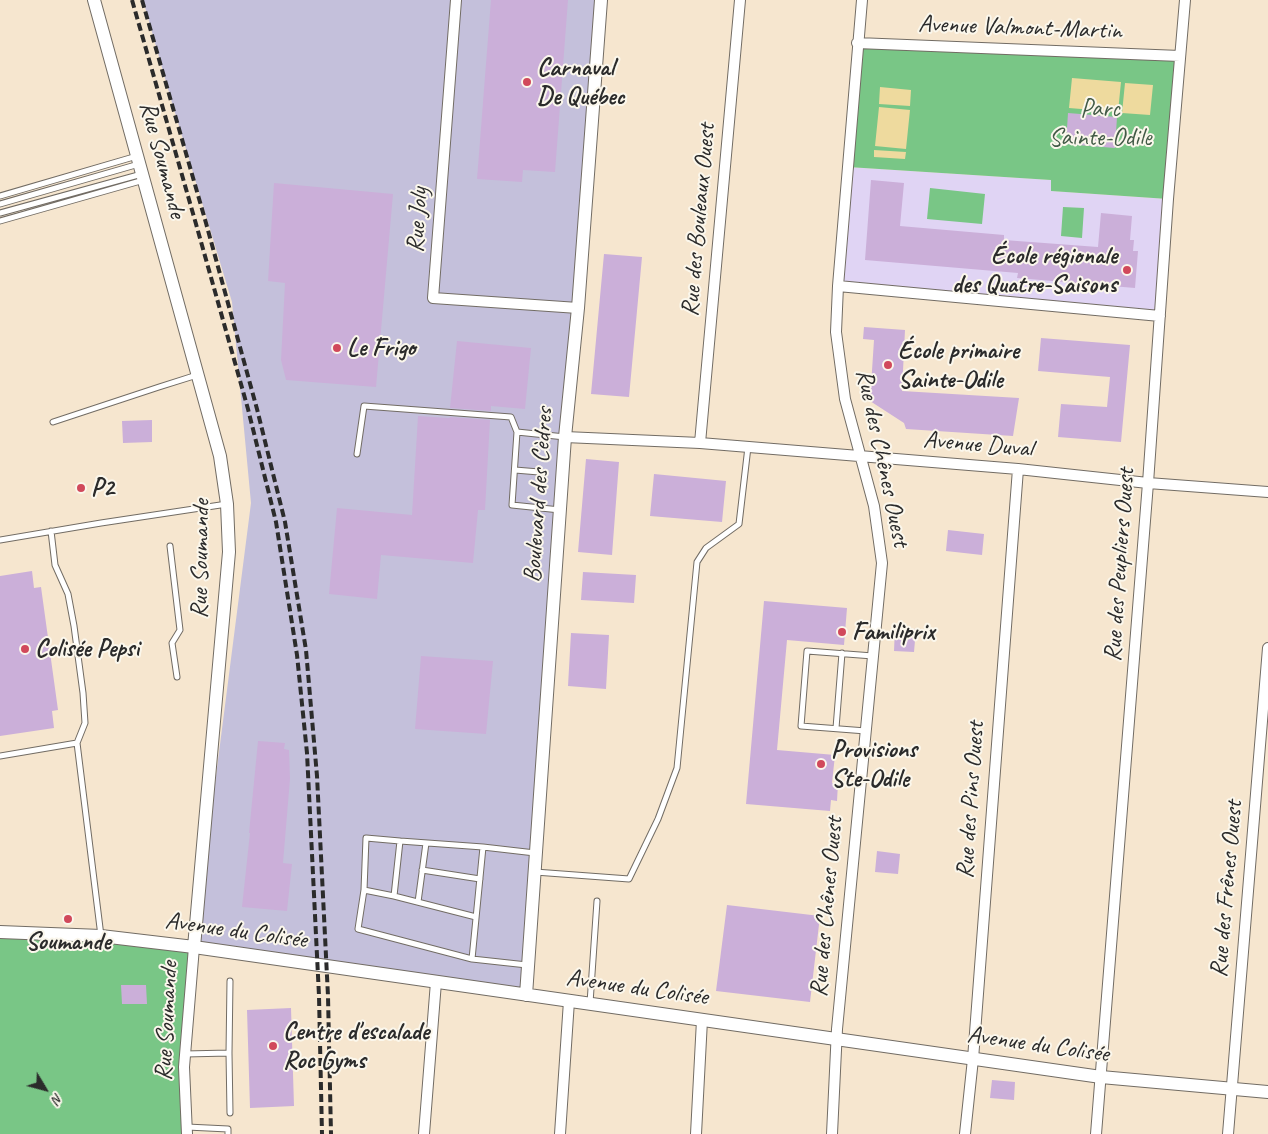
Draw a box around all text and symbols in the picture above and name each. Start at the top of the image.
street label: Avenue Valmont-Martin [918,9,1122,47]
place label: Carnaval De Québec [537,53,624,112]
marker: Carnaval De Québec [521,76,533,88]
park label: Parc Sainte-Odile [1049,94,1151,153]
street label: Rue Soumande [132,98,192,222]
street label: Rue des Bouleaux Ouest [676,122,722,318]
street label: Rue Joly [401,186,435,254]
place label: École régionale des Quatre-Saisons [952,241,1117,300]
marker: École régionale des Quatre-Saisons [1121,264,1133,276]
place label: Le Frigo [347,333,416,363]
place label: École primaire Sainte-Odile [898,336,1019,395]
marker: Le Frigo [331,342,343,354]
marker: École primaire Sainte-Odile [882,359,894,371]
street label: Rue des Chênes Ouest [849,367,915,549]
street label: Boulevard des Cèdres [518,406,560,584]
street label: Avenue Duval [922,425,1034,465]
street label: Rue des Peupliers Ouest [1098,467,1142,663]
place label: P2 [91,473,114,503]
marker: P2 [75,482,87,494]
street label: Rue Soumande [185,499,217,619]
place label: Familiprix [852,617,935,647]
marker: Familiprix [836,626,848,638]
place label: Colisée Pepsi [35,634,139,664]
marker: Colisée Pepsi [19,643,31,655]
street label: Rue des Pins Ouest [951,720,991,880]
place label: Provisions Ste-Odile [831,735,917,794]
marker: Provisions Ste-Odile [815,758,827,770]
street label: Rue des Frênes Ouest [1204,799,1250,979]
street label: Rue des Chênes Ouest [804,816,850,998]
street label: Avenue du Colisée [163,906,309,956]
marker: Soumande [62,913,74,925]
place label: Soumande [26,927,110,957]
street label: Rue Soumande [149,961,185,1081]
street label: Avenue du Colisée [564,963,710,1013]
place label: Centre d'escalade Roc Gyms [283,1017,429,1076]
street label: Avenue du Colisée [965,1020,1111,1070]
marker: Centre d'escalade Roc Gyms [267,1040,279,1052]
north arrow [20,1064,70,1114]
text: N [48,1090,67,1107]

